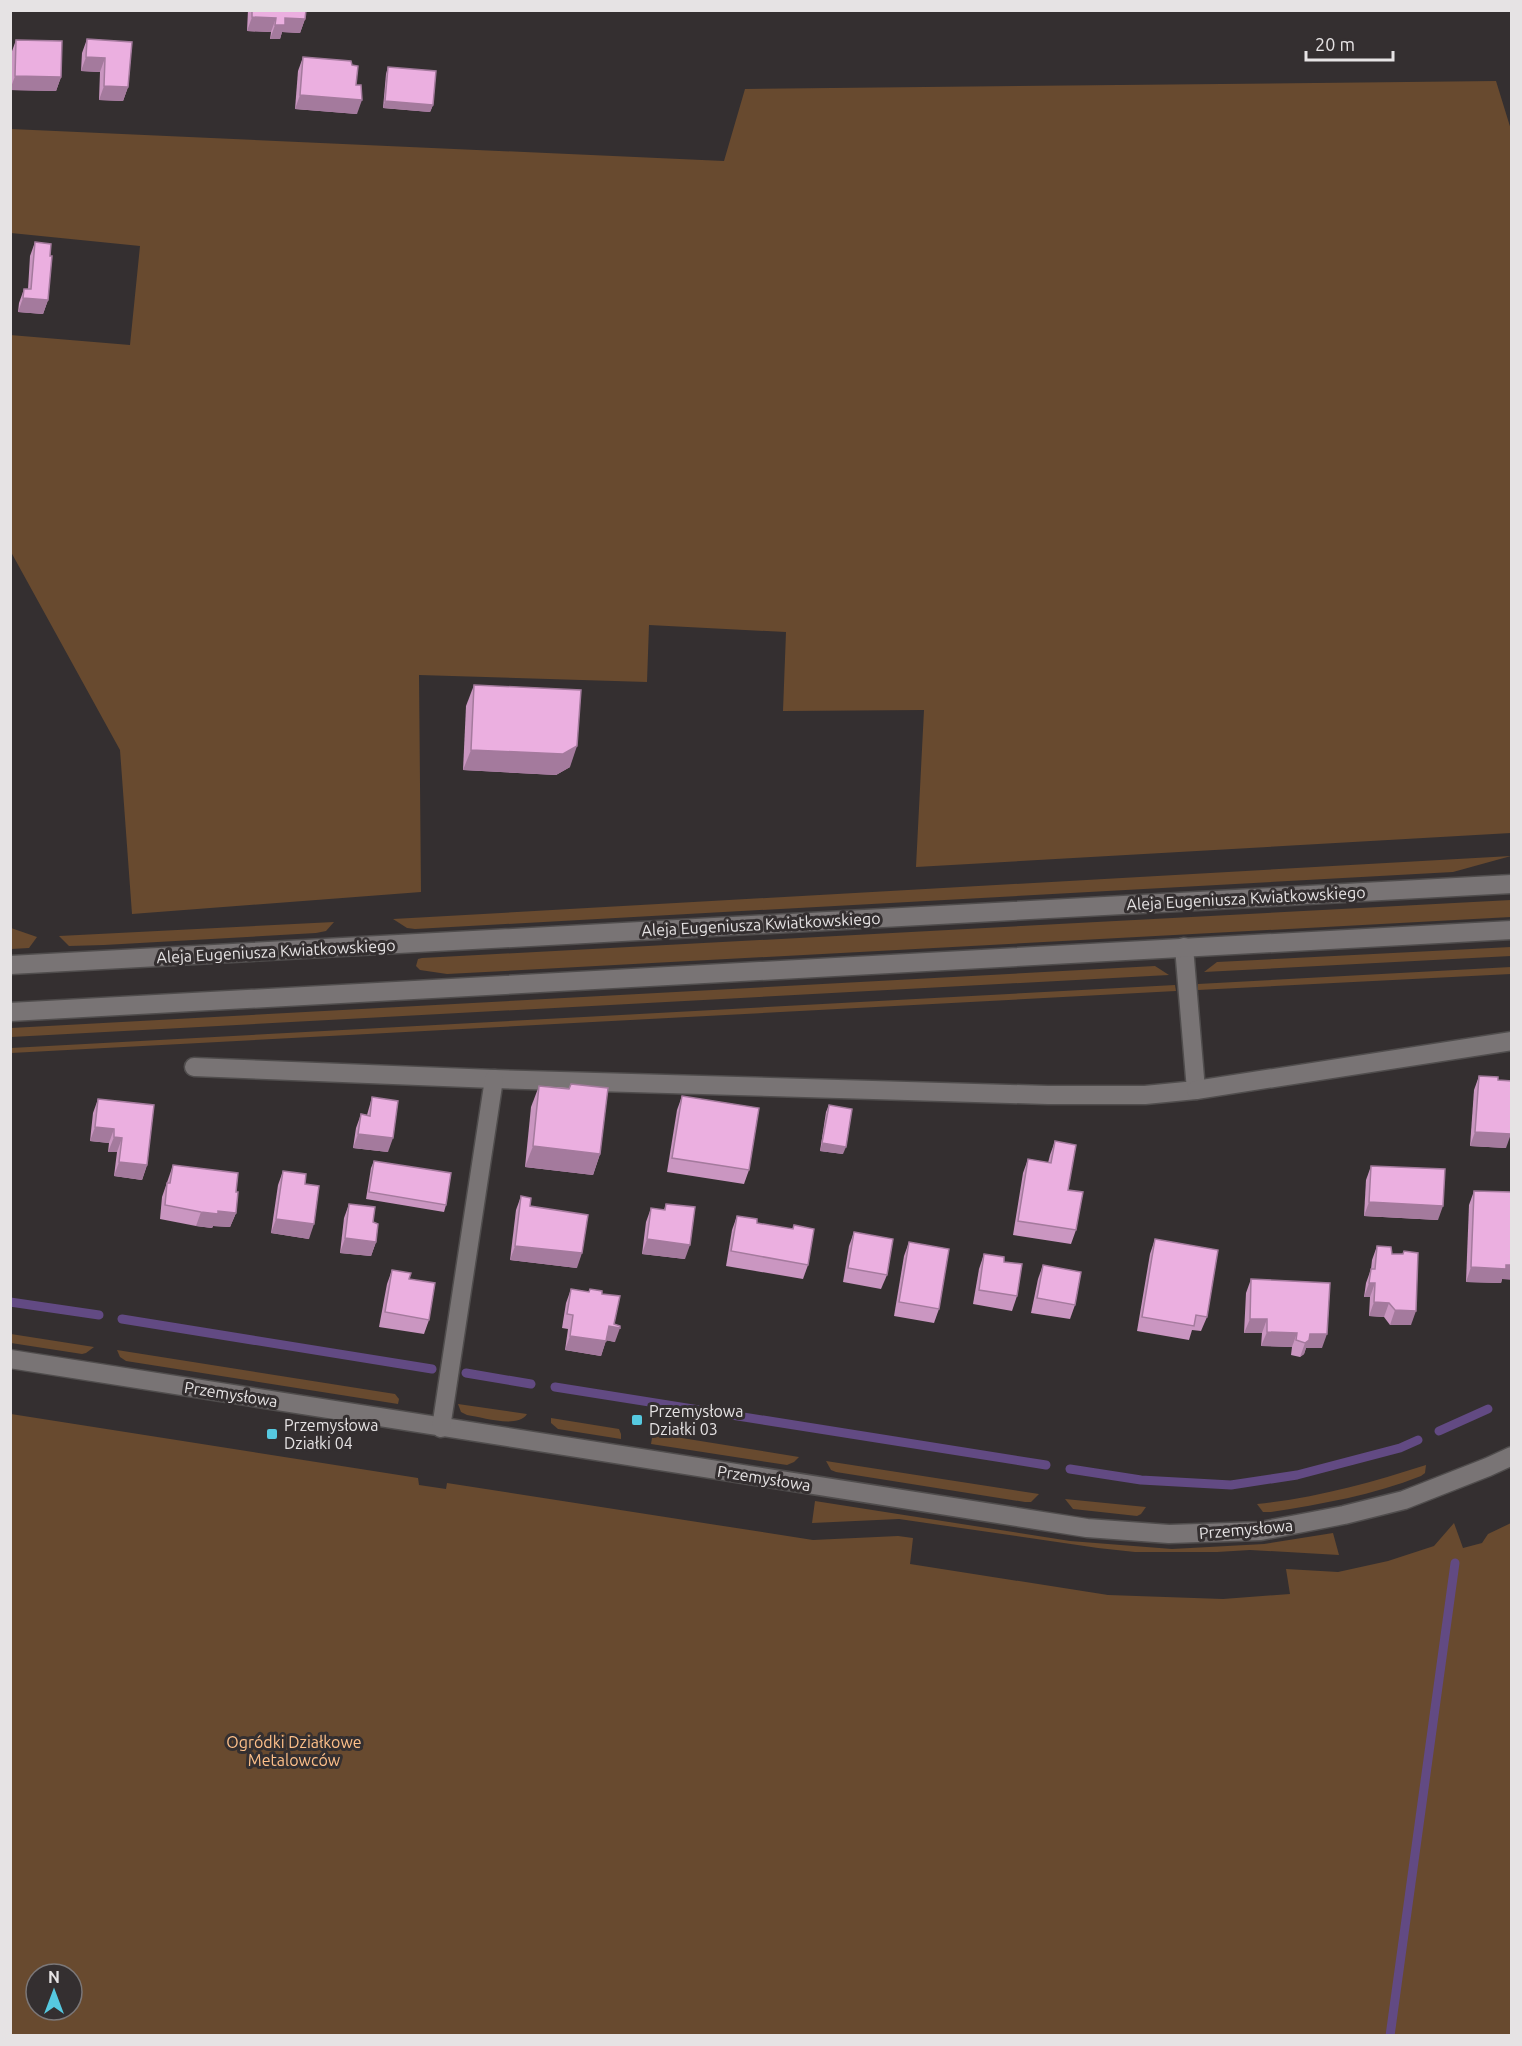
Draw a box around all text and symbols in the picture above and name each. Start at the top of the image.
scale bar [1306,24,1393,62]
text: 20 m [1315,34,1355,54]
street label: Aleja Eugeniusza Kwiatkowskiego [1126,883,1366,913]
street label: Aleja Eugeniusza Kwiatkowskiego [641,909,881,939]
street label: Aleja Eugeniusza Kwiatkowskiego [156,936,396,966]
street label: Przemysłowa [183,1378,279,1410]
place label: Przemysłowa Działki 03 [649,1402,743,1438]
marker: Przemysłowa Działki 03 [630,1413,644,1427]
place label: Przemysłowa Działki 04 [284,1416,378,1452]
marker: Przemysłowa Działki 04 [265,1427,279,1441]
street label: Przemysłowa [716,1462,812,1494]
street label: Przemysłowa [1198,1516,1294,1542]
park label: Ogródki Działkowe Metalowców [226,1733,362,1769]
north arrow [24,1962,84,2022]
text: N [48,1968,60,1986]

